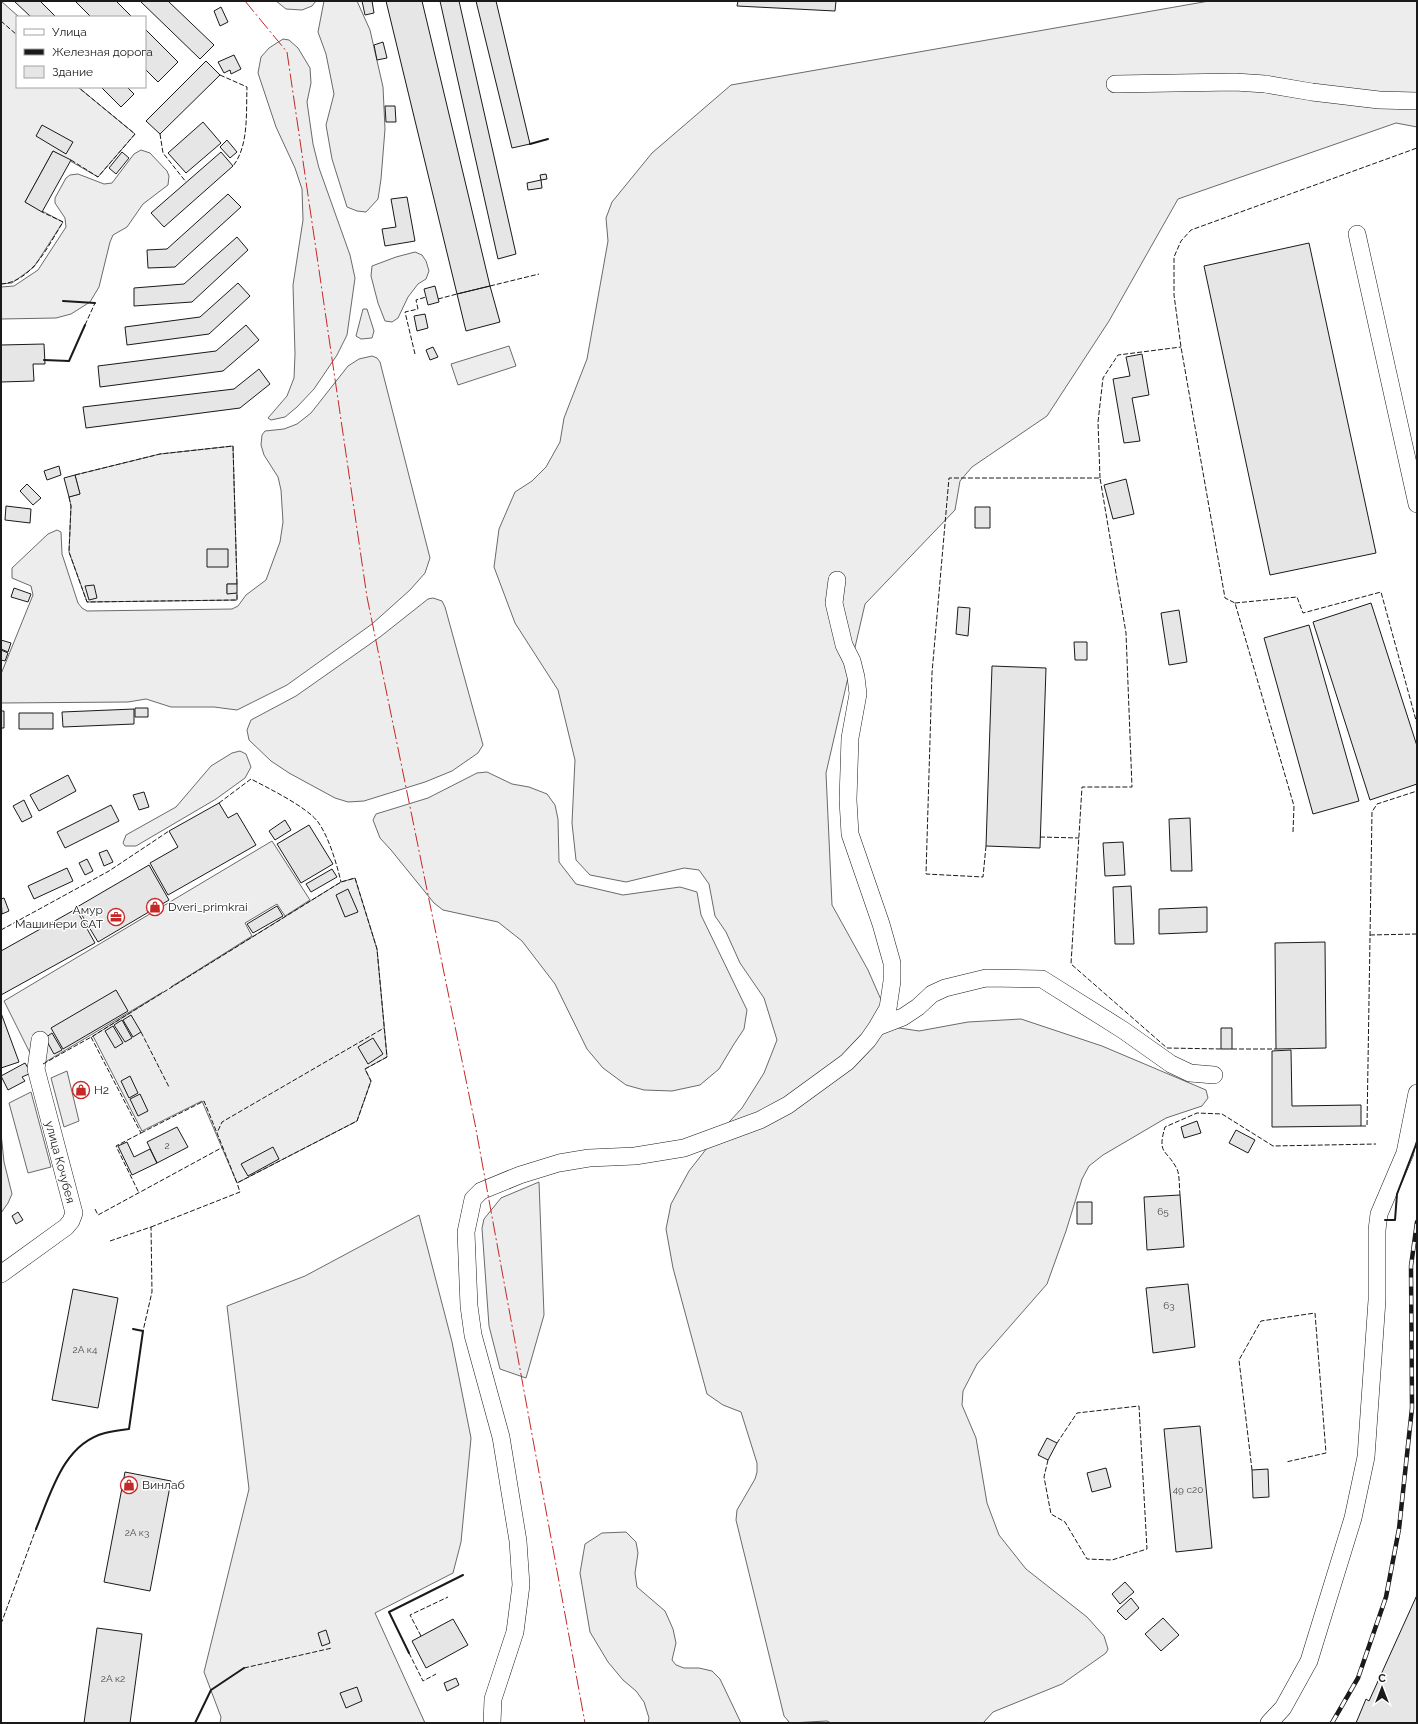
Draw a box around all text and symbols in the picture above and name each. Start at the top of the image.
legend [16,16,146,88]
text: Улица [52,25,87,39]
text: Железная дорога [52,45,153,59]
text: Здание [52,65,93,79]
shop icon: Dveri_primkrai [145,897,165,917]
place label: Dveri_primkrai [168,900,248,914]
place label: Амур Машинери CAT [15,903,104,931]
office icon: Амур Машинери CAT [106,907,126,927]
shop icon: H2 [71,1080,91,1100]
place label: H2 [94,1083,109,1097]
street label: улица Кочубея [42,1119,78,1205]
house number: 2 [164,1140,170,1151]
house number: 65 [1157,1206,1169,1217]
house number: 63 [1163,1300,1175,1311]
house number: 2А к4 [73,1344,98,1355]
shop icon: Винлаб [119,1475,139,1495]
place label: Винлаб [142,1478,185,1492]
house number: 49 с20 [1173,1484,1203,1495]
house number: 2А к3 [125,1527,149,1538]
north arrow [1362,1668,1402,1708]
text: С [1378,1672,1386,1685]
house number: 2А к2 [101,1673,125,1684]

